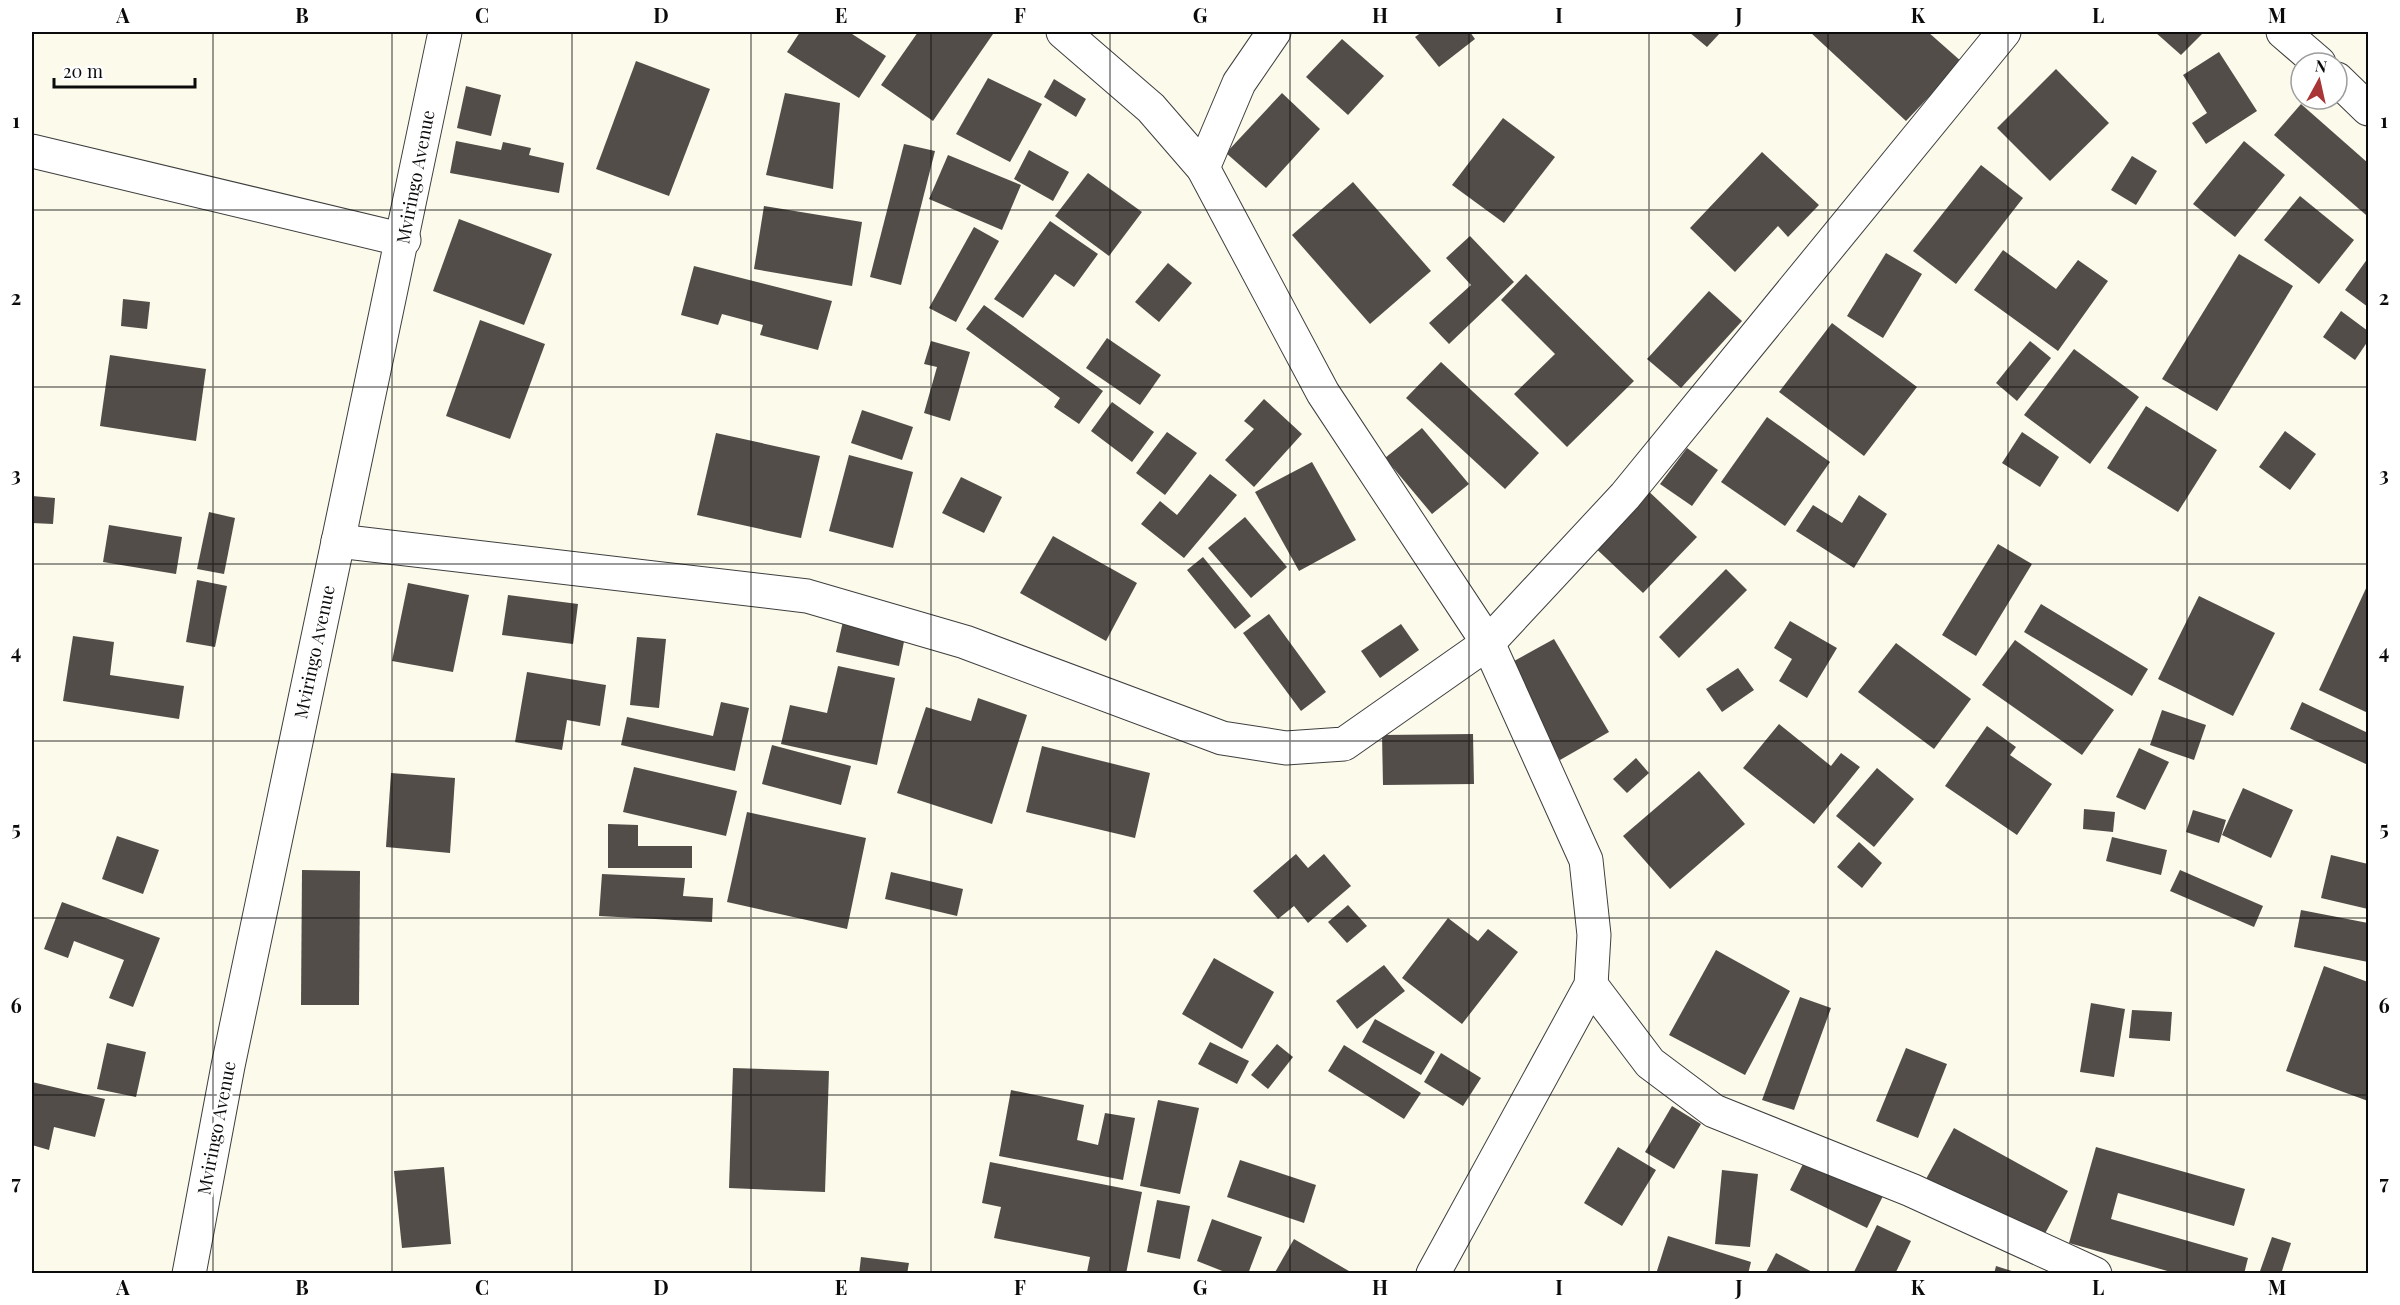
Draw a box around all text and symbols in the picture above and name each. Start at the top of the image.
text: A [115,1,130,28]
text: B [295,1,309,28]
text: C [475,1,489,28]
text: D [653,1,669,28]
text: E [835,1,847,28]
text: F [1014,1,1026,28]
text: G [1193,1,1208,28]
text: H [1372,1,1388,28]
text: I [1555,1,1563,28]
text: J [1734,1,1743,28]
text: K [1911,1,1926,28]
text: L [2092,1,2104,28]
text: M [2268,1,2286,28]
scale bar [54,51,195,89]
north arrow [2289,51,2349,111]
text: N [2314,54,2329,77]
text: 20 m [63,59,103,83]
text: 1 [12,106,20,133]
text: 1 [2380,106,2388,133]
street label: Mviringo Avenue [390,108,440,246]
text: 2 [11,283,21,310]
text: 2 [2379,283,2389,310]
text: 3 [11,460,21,487]
text: 3 [2379,460,2389,487]
street label: Mviringo Avenue [288,583,340,721]
text: 4 [11,637,21,664]
text: 4 [2379,637,2389,664]
text: 5 [11,814,21,841]
text: 5 [2379,814,2389,841]
text: 6 [10,991,22,1018]
text: 6 [2378,991,2390,1018]
street label: Mviringo Avenue [191,1059,241,1197]
text: 7 [11,1168,21,1195]
text: 7 [2379,1168,2389,1195]
text: A [115,1273,130,1300]
text: B [295,1273,309,1300]
text: C [475,1273,489,1300]
text: D [653,1273,669,1300]
text: E [835,1273,847,1300]
text: F [1014,1273,1026,1300]
text: G [1193,1273,1208,1300]
text: H [1372,1273,1388,1300]
text: I [1555,1273,1563,1300]
text: J [1734,1273,1743,1300]
text: K [1911,1273,1926,1300]
text: L [2092,1273,2104,1300]
text: M [2268,1273,2286,1300]

